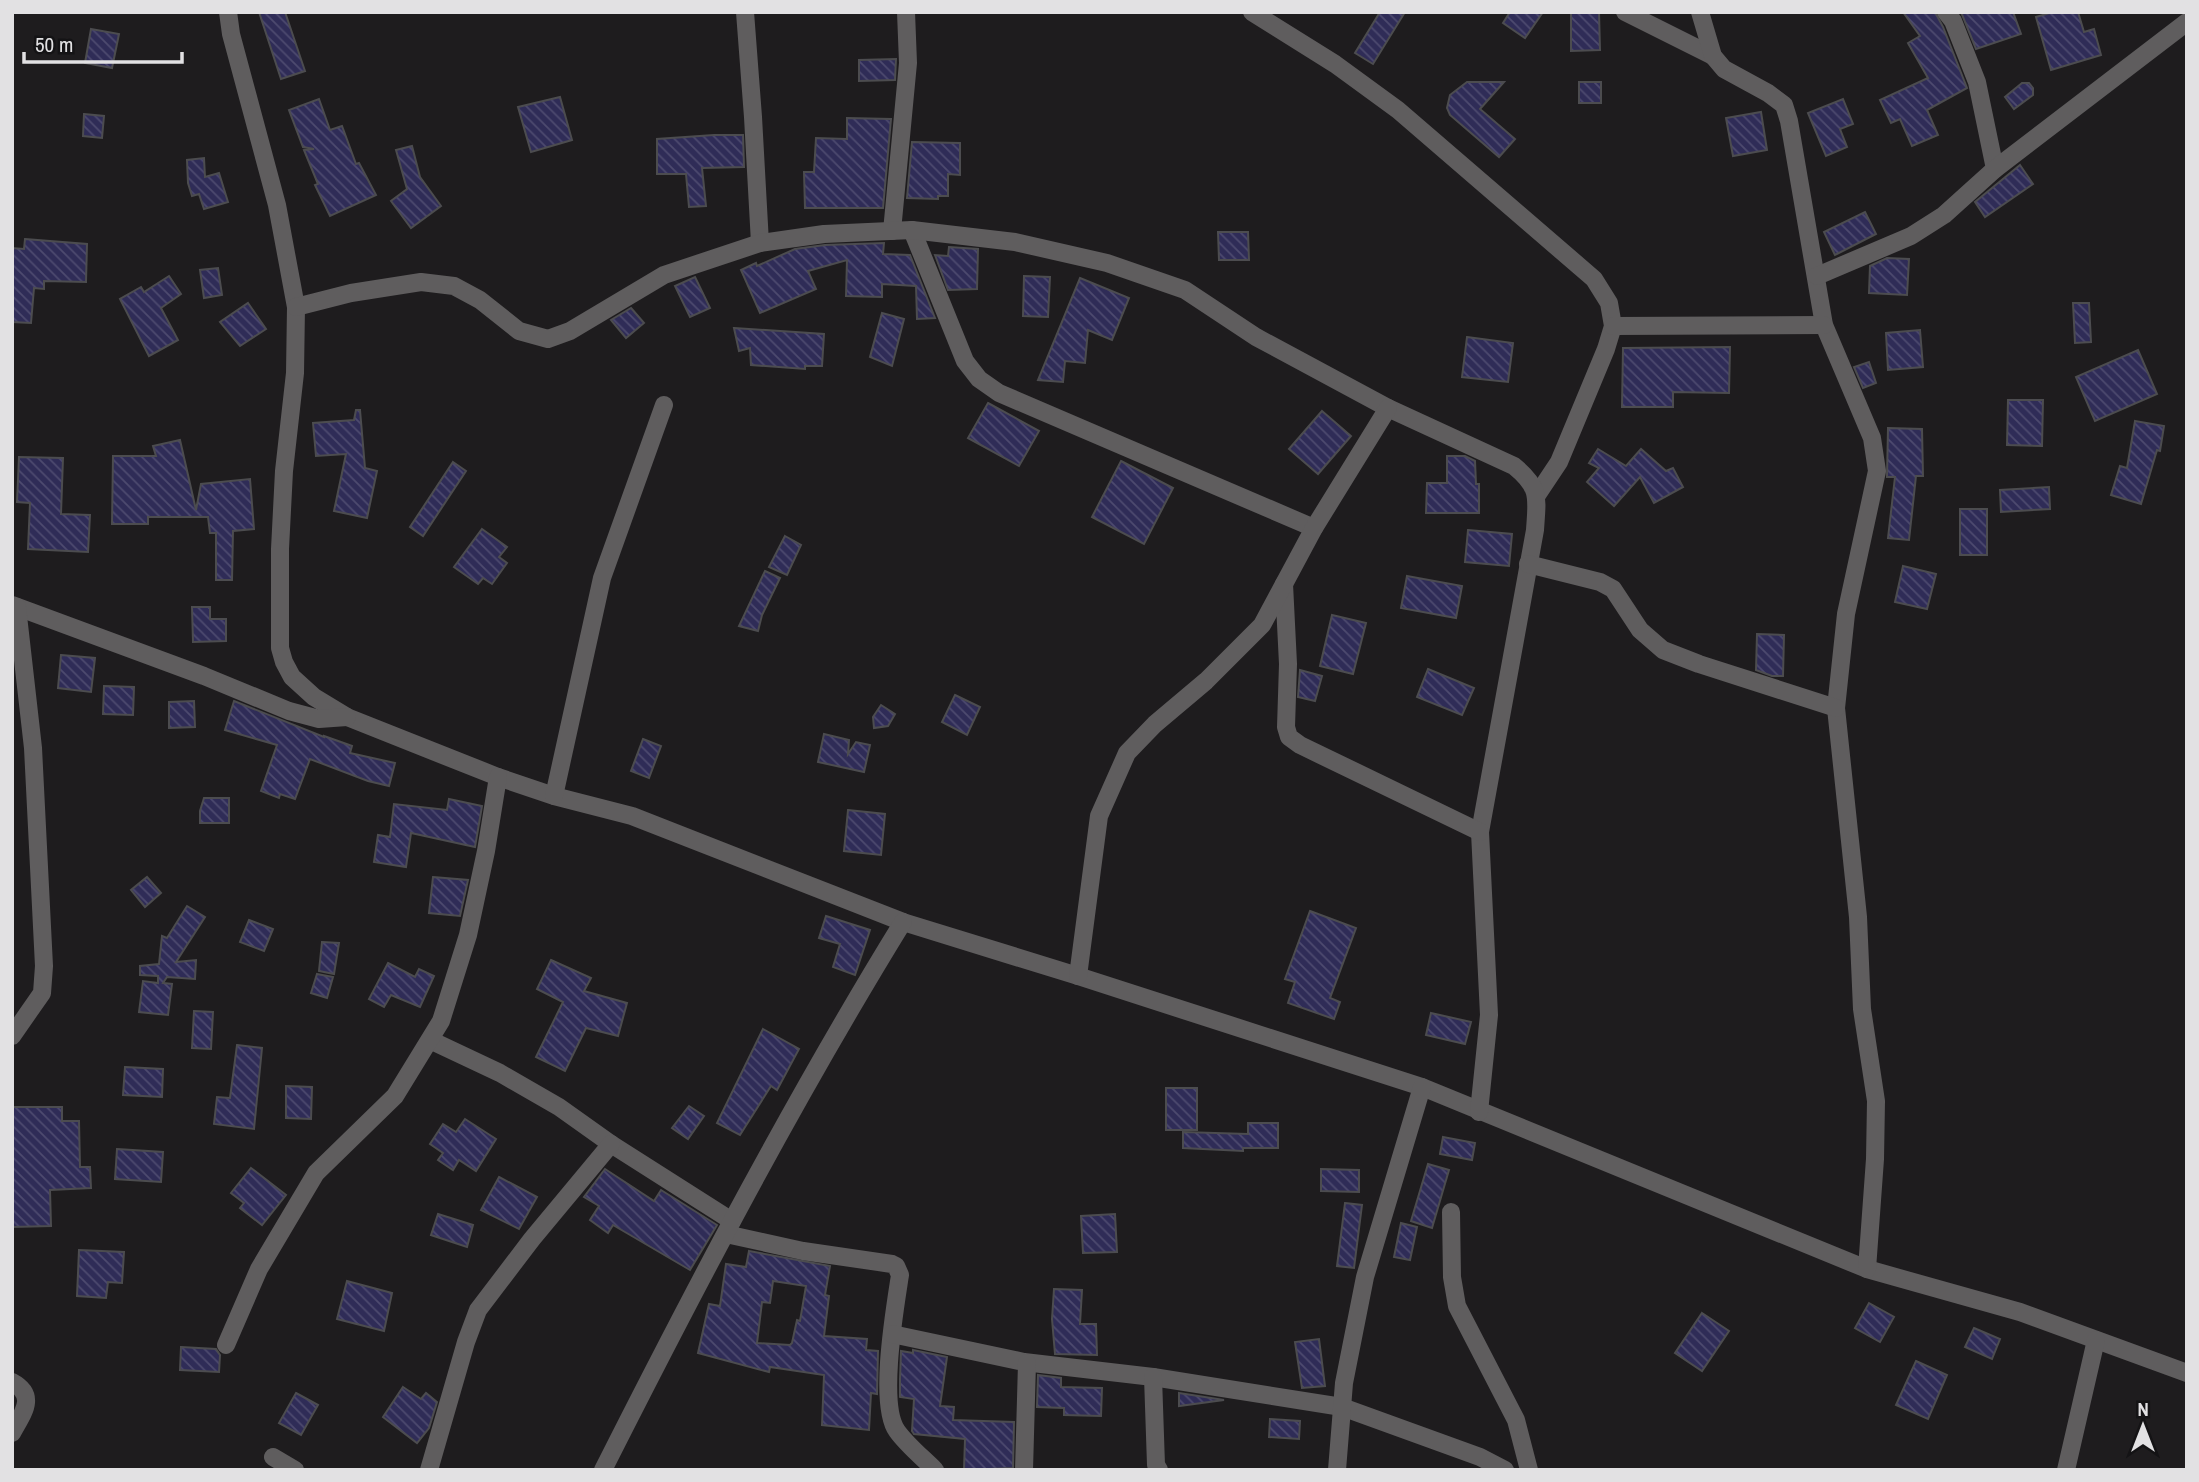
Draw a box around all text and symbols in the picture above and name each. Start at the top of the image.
scale bar [24,21,182,65]
text: 50 m [35,30,73,59]
north arrow [2108,1391,2178,1461]
text: N [2137,1396,2149,1422]

